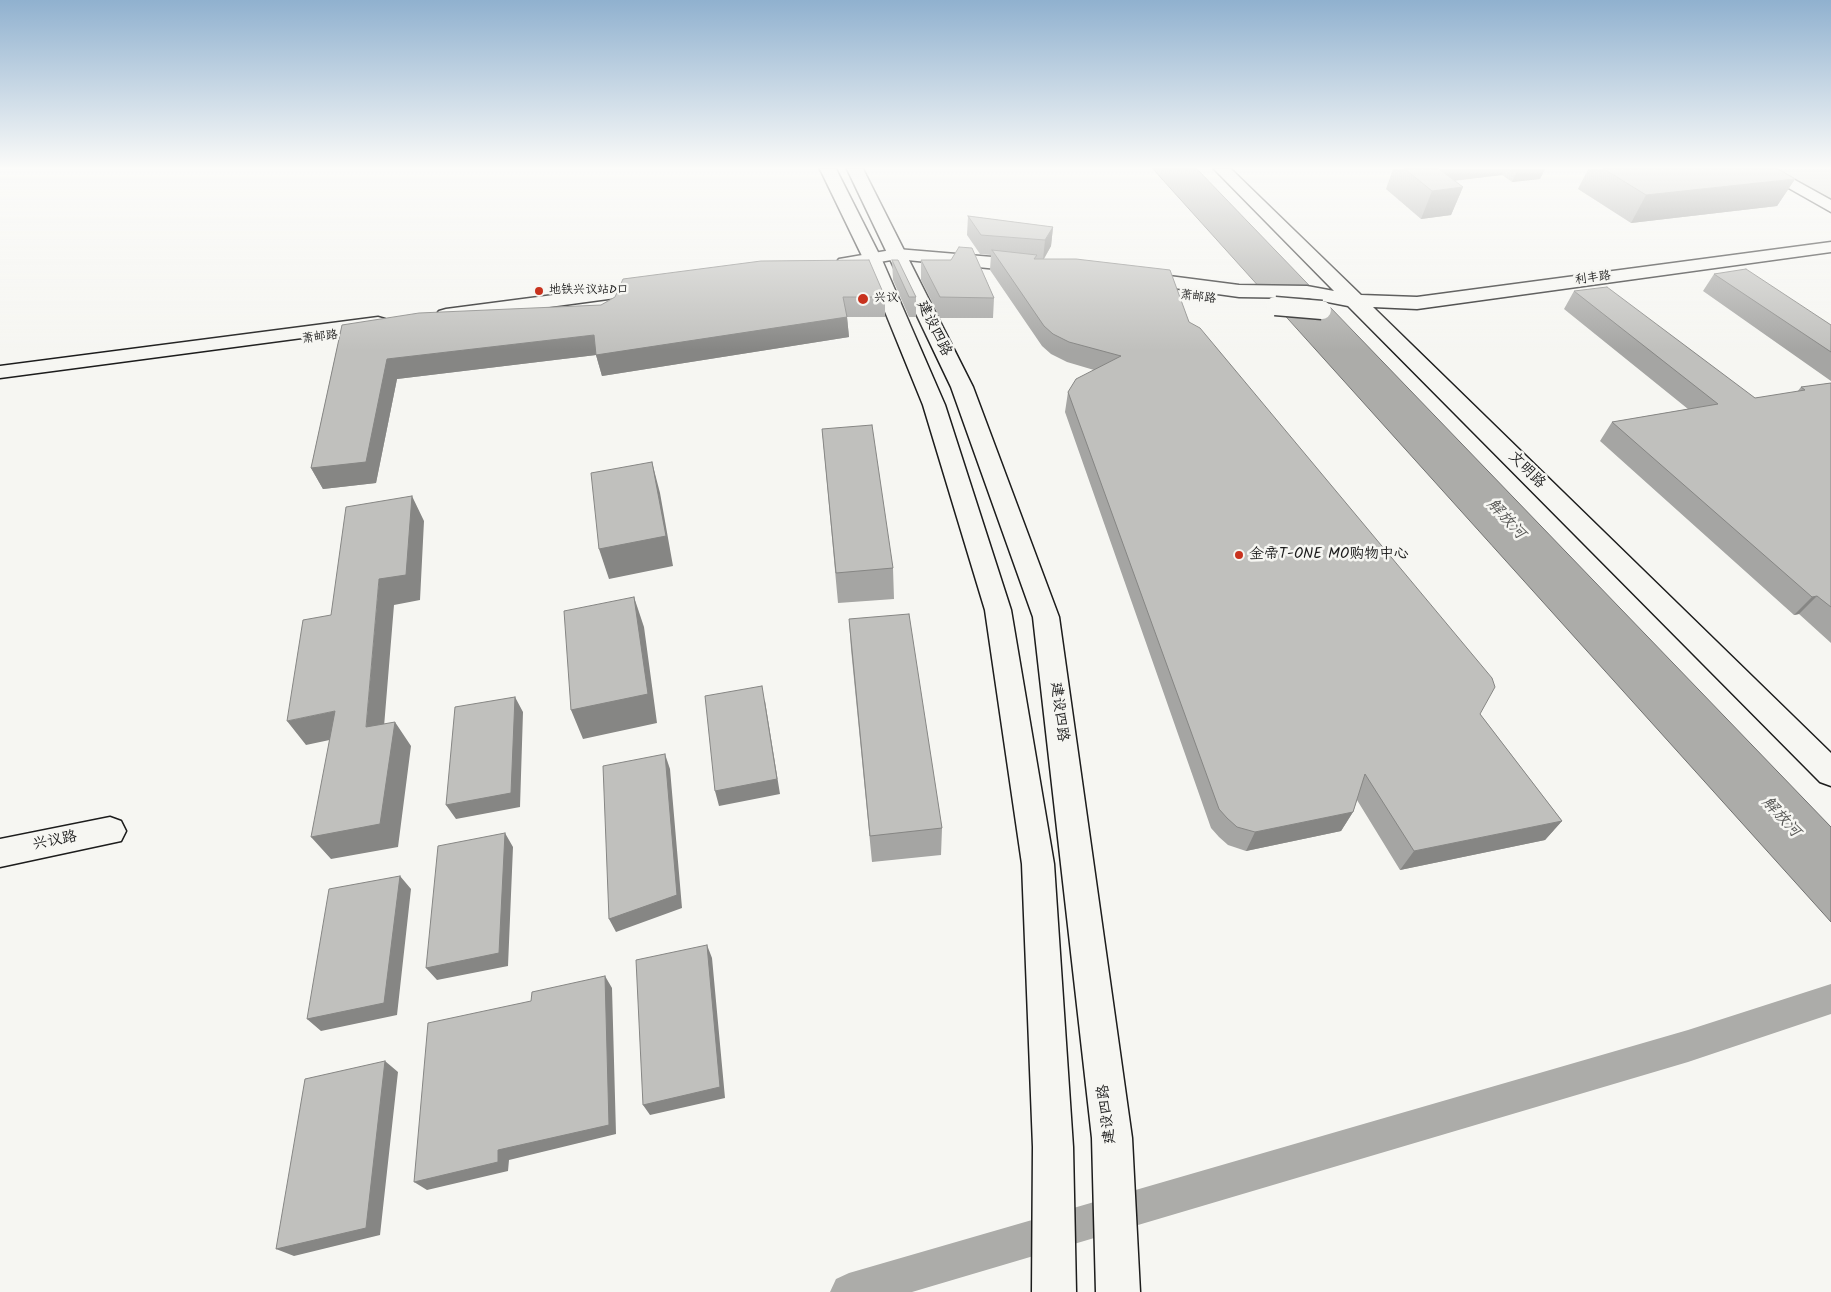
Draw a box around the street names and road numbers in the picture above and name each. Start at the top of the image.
street label: 利丰路 [1574,269,1612,289]
street label: 萧邮路 [1179,289,1217,307]
street label: 建设四路 [912,298,954,360]
street label: 萧邮路 [301,329,339,347]
street label: 文明路 [1504,449,1548,493]
street label: 建设四路 [1045,681,1071,743]
street label: 兴议路 [31,829,79,855]
street label: 建设四路 [1095,1083,1121,1145]

